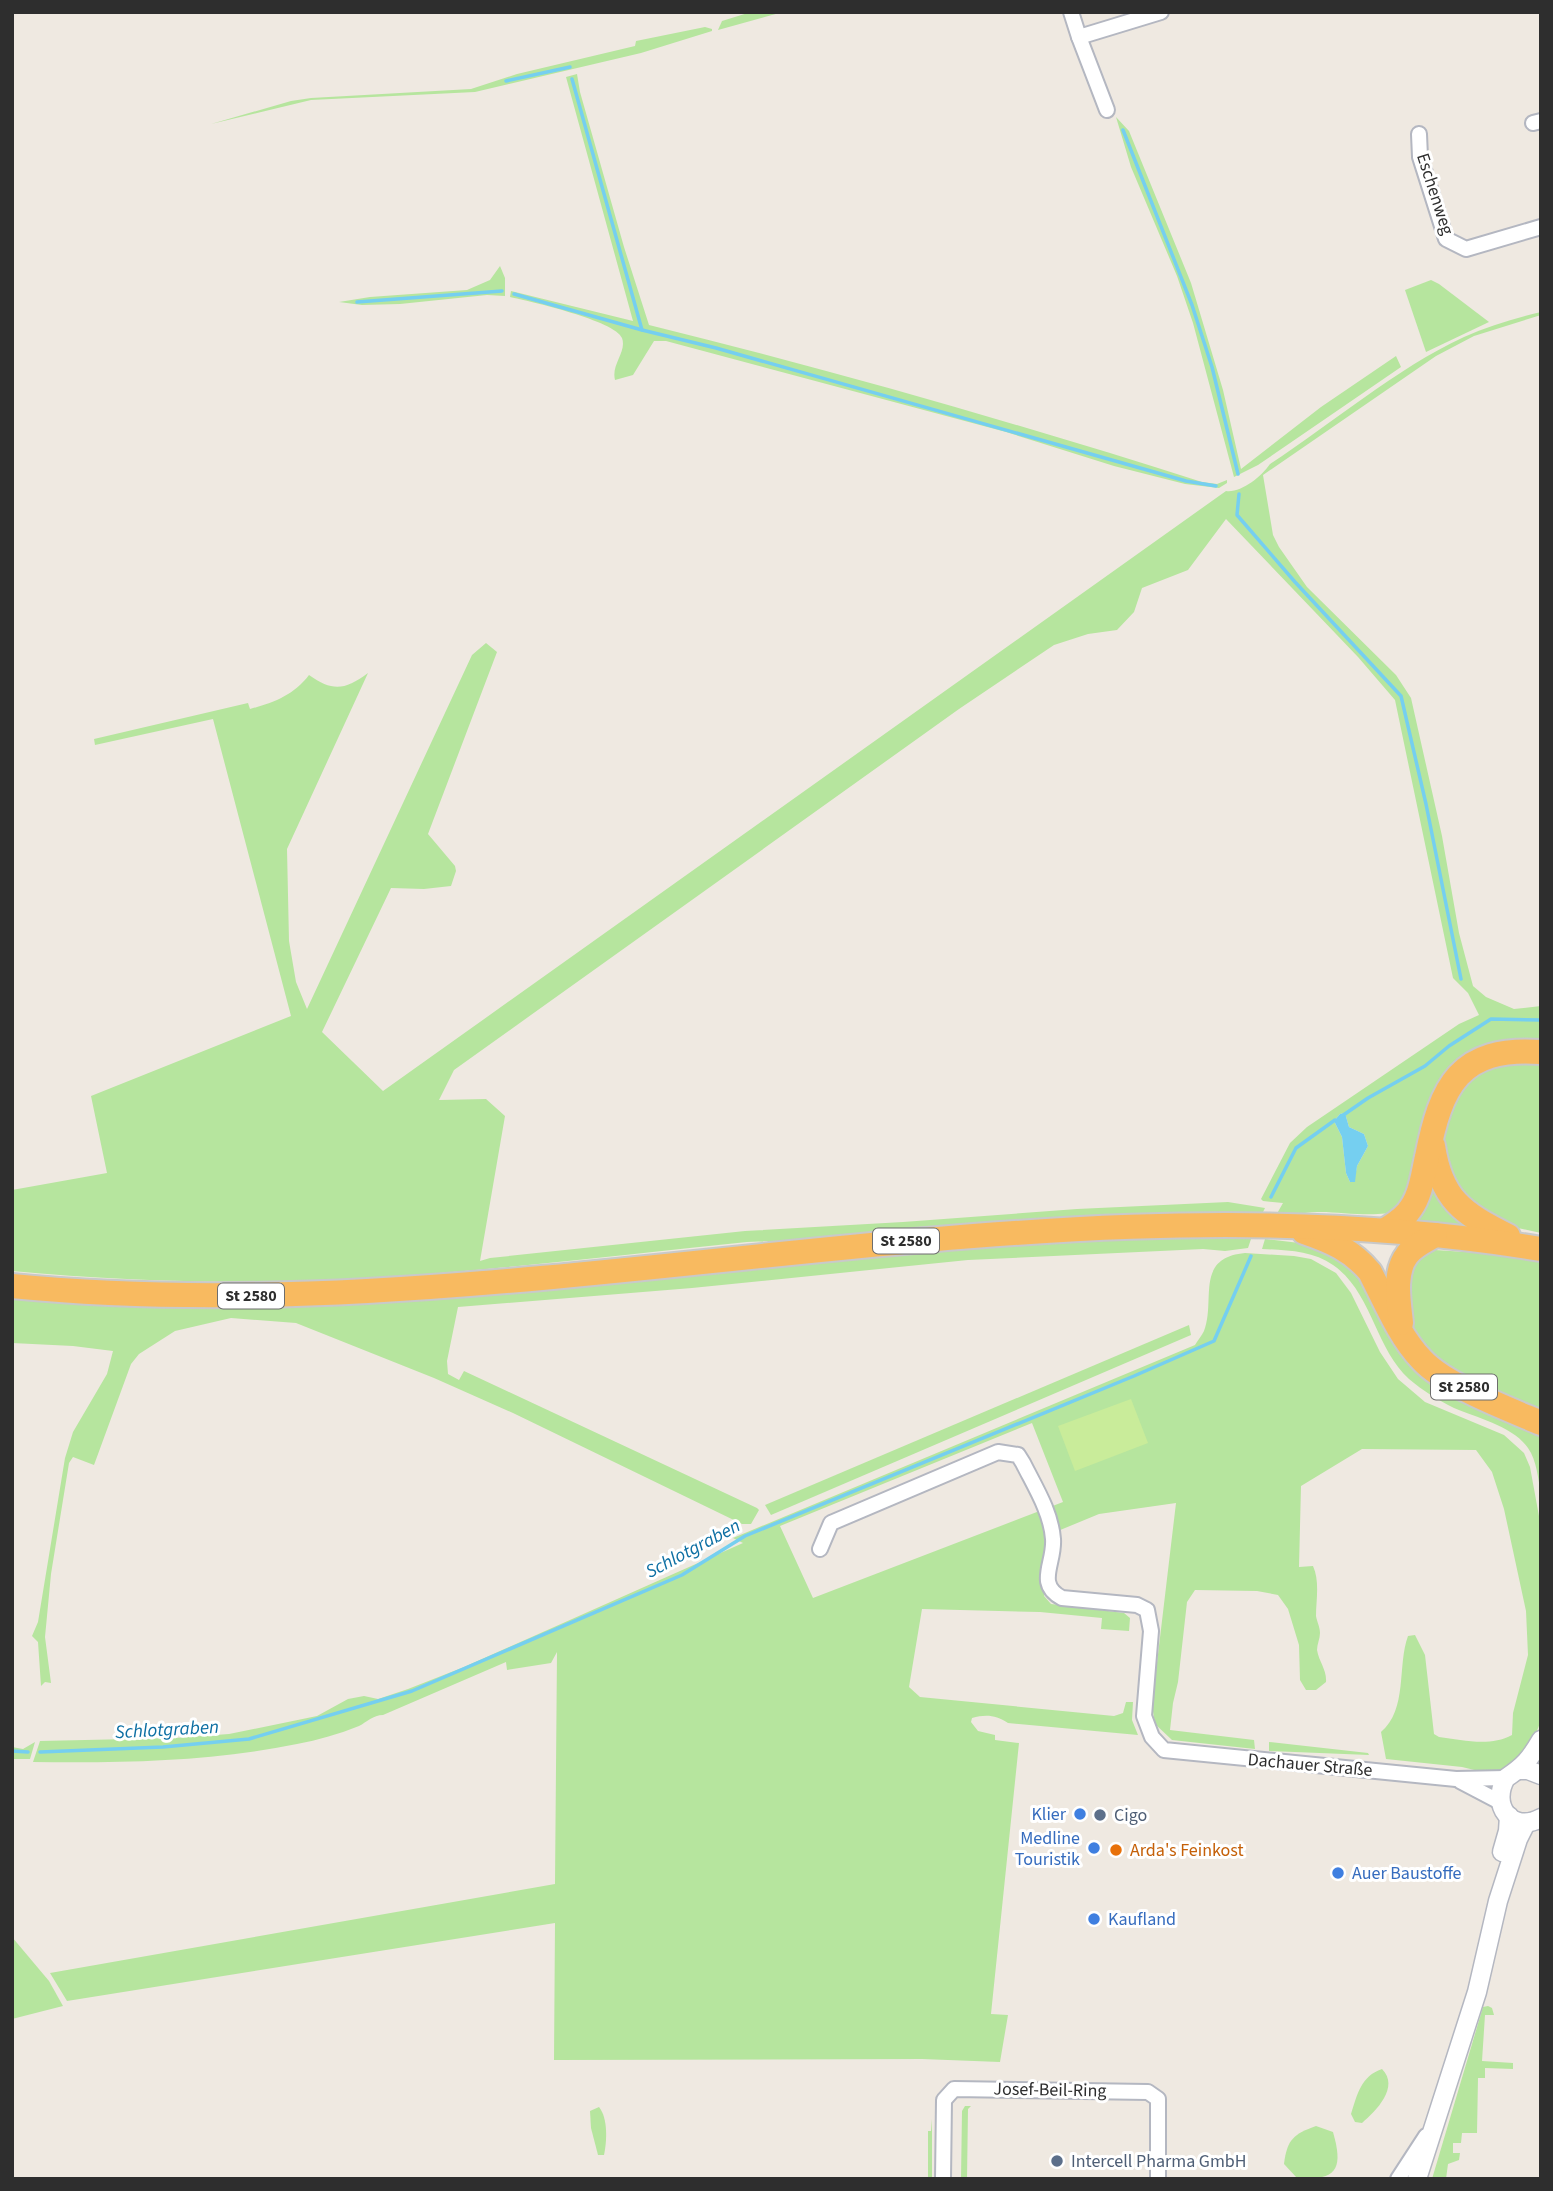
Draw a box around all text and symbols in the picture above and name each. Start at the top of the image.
street label: Eschenweg [1410,150,1460,238]
road number: St 2580 [873,1228,939,1254]
road number: St 2580 [218,1284,284,1308]
road number: St 2580 [1431,1374,1497,1400]
water label: Schlotgraben [641,1513,745,1585]
water label: Schlotgraben [114,1714,220,1746]
street label: Dachauer Straße [1247,1747,1374,1783]
place label: Klier [1031,1802,1067,1827]
place label: Cigo [1114,1803,1147,1828]
marker: Klier [1072,1806,1088,1822]
marker: Cigo [1092,1807,1108,1823]
place label: Medline Touristik [1015,1826,1080,1872]
place label: Arda's Feinkost [1130,1838,1244,1863]
marker: Medline Touristik [1086,1840,1102,1856]
marker: Arda's Feinkost [1108,1842,1124,1858]
place label: Auer Baustoffe [1352,1861,1462,1886]
marker: Auer Baustoffe [1330,1865,1346,1881]
place label: Kaufland [1108,1907,1176,1932]
marker: Kaufland [1086,1911,1102,1927]
street label: Josef-Beil-Ring [993,2077,1107,2103]
place label: Intercell Pharma GmbH [1071,2149,1247,2174]
marker: Intercell Pharma GmbH [1049,2153,1065,2169]

